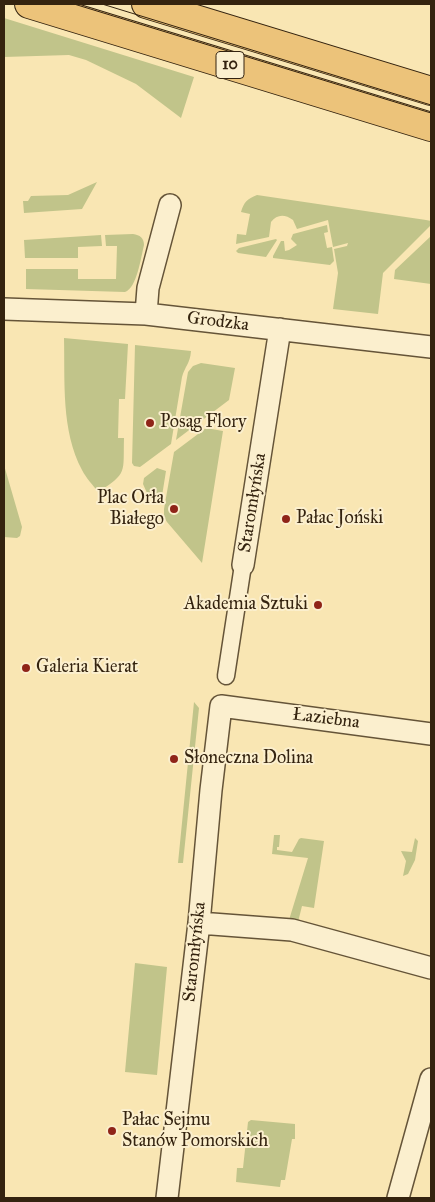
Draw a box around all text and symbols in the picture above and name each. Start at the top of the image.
road number: 10 [216,52,244,78]
street label: Grodzka [186,307,250,337]
place label: Posąg Flory [160,412,246,434]
marker: Posąg Flory [144,417,156,429]
street label: Staromłyńska [234,452,272,554]
place label: Plac Orła Białego [97,488,164,530]
marker: Plac Orła Białego [168,503,180,515]
place label: Pałac Joński [296,508,383,530]
marker: Pałac Joński [280,513,292,525]
place label: Akademia Sztuki [184,594,308,616]
marker: Akademia Sztuki [312,599,324,611]
place label: Galeria Kierat [36,657,138,679]
marker: Galeria Kierat [20,662,32,674]
street label: Łaziebna [291,704,361,734]
place label: Słoneczna Dolina [184,748,313,770]
marker: Słoneczna Dolina [168,753,180,765]
street label: Staromłyńska [179,901,211,1003]
place label: Pałac Sejmu Stanów Pomorskich [122,1110,268,1152]
marker: Pałac Sejmu Stanów Pomorskich [106,1125,118,1137]

